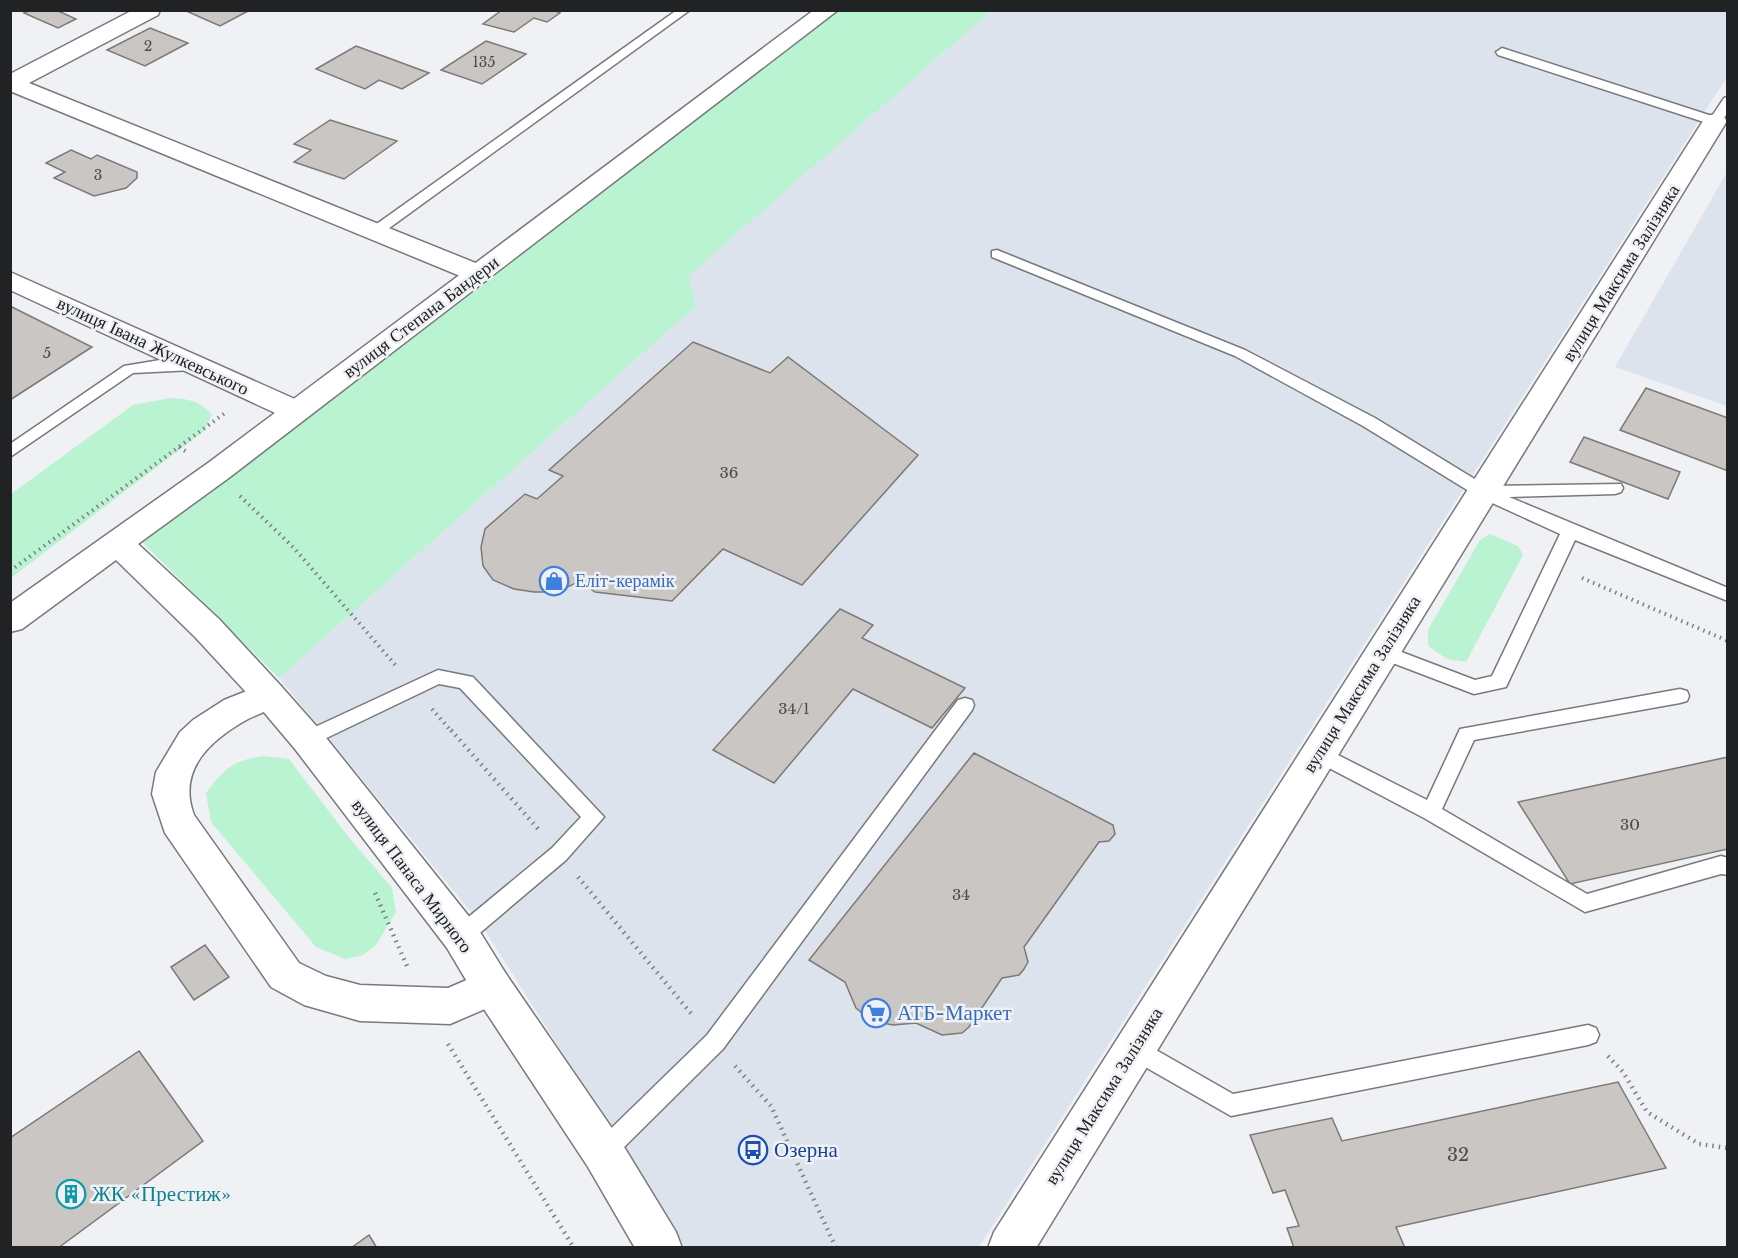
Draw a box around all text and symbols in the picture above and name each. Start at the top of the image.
house number: 2 [144,37,152,55]
house number: 135 [473,53,495,71]
house number: 3 [94,166,102,184]
street label: вулиця Максима Залізняка [1557,180,1685,366]
street label: вулиця Степана Бандери [339,251,504,383]
street label: вулиця Івана Жулкевського [54,292,252,400]
house number: 5 [43,343,51,362]
house number: 36 [720,463,738,482]
shop icon: Еліт-керамік [538,565,570,597]
place label: Еліт-керамік [575,570,675,592]
street label: вулиця Максима Залізняка [1298,591,1426,777]
house number: 34/1 [778,699,810,718]
street label: вулиця Панаса Мирного [347,795,477,957]
house number: 30 [1620,815,1640,834]
house number: 34 [952,885,970,904]
supermarket icon: АТБ-Маркет [860,997,892,1029]
place label: АТБ-Маркет [897,1000,1012,1026]
street label: вулиця Максима Залізняка [1040,1003,1168,1189]
bus stop icon: Озерна [737,1134,769,1166]
place label: Озерна [774,1137,839,1163]
house number: 32 [1447,1144,1469,1166]
building icon: ЖК «Престиж» [55,1178,87,1210]
place label: ЖК «Престиж» [92,1181,231,1207]

